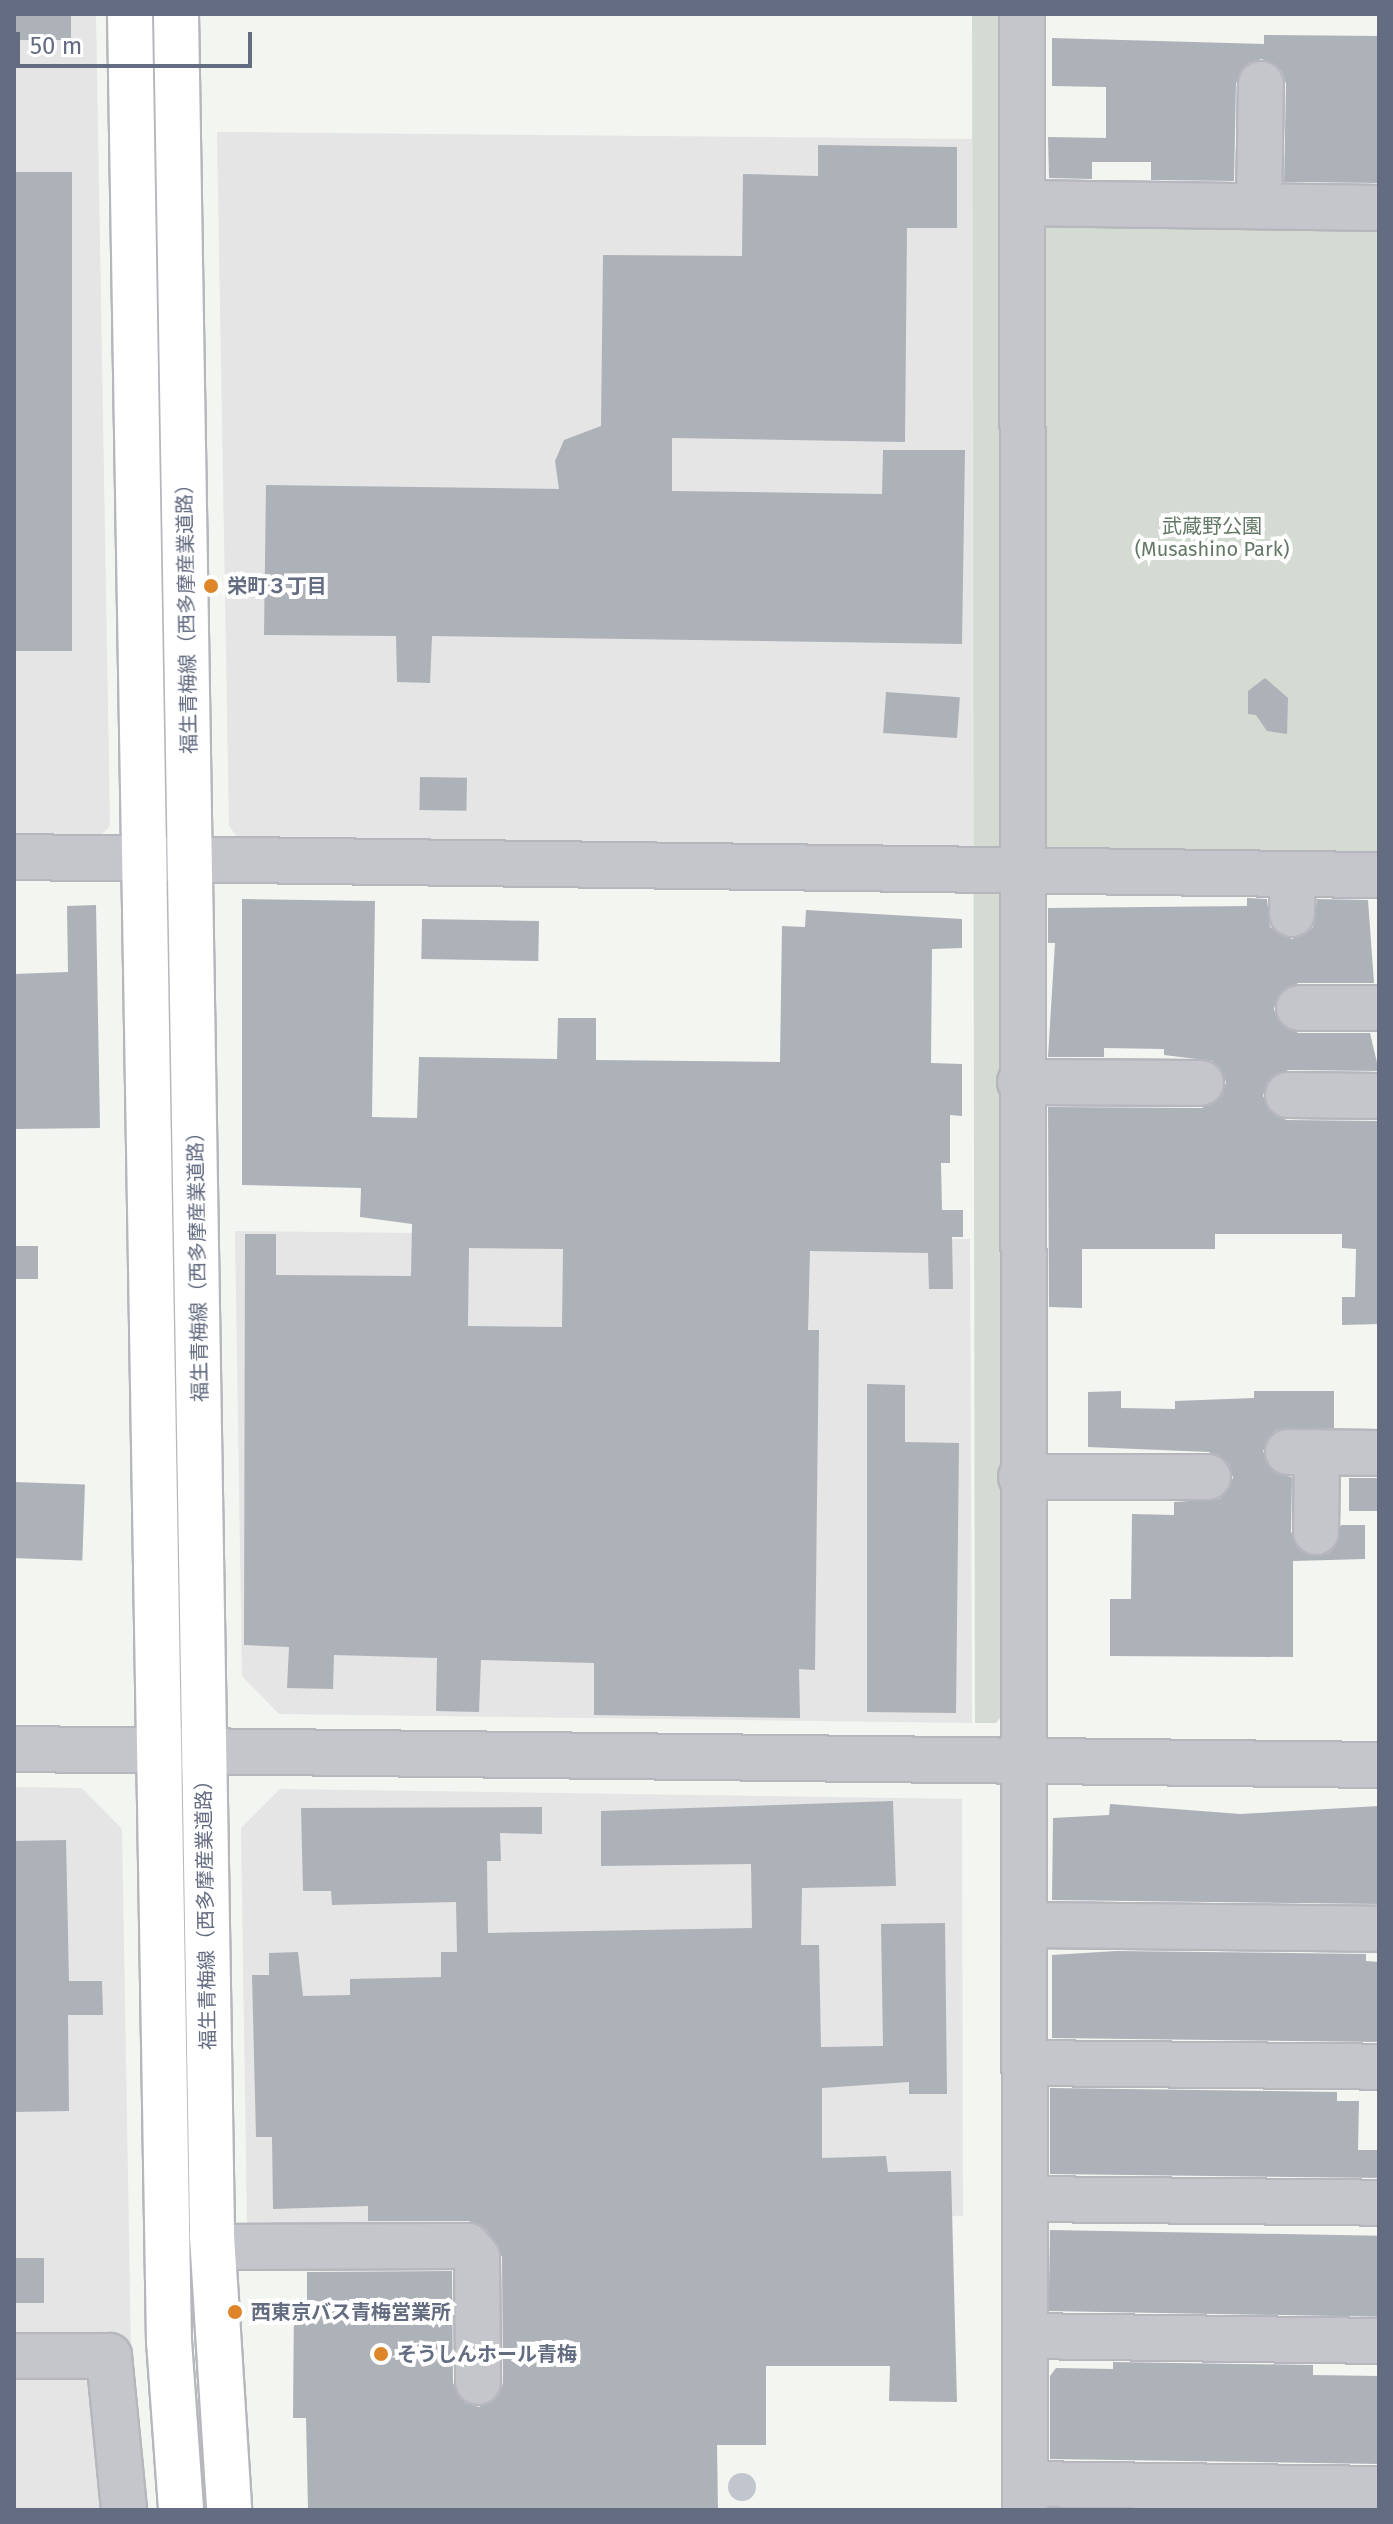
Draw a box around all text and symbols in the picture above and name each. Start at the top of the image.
scale bar [20,16,256,66]
text: 50 m [30,32,82,60]
street label: 福生青梅線（西多摩産業道路） [173,474,201,754]
park label: 武蔵野公園 (Musashino Park) [1135,514,1289,561]
place label: 栄町３丁目 [227,574,327,598]
marker: 栄町３丁目 [202,577,220,595]
street label: 福生青梅線（西多摩産業道路） [184,1122,212,1402]
street label: 福生青梅線（西多摩産業道路） [192,1770,220,2050]
place label: 西東京バス青梅営業所 [251,2300,451,2324]
marker: 西東京バス青梅営業所 [226,2303,244,2321]
place label: そうしんホール青梅 [397,2342,577,2366]
marker: そうしんホール青梅 [372,2345,390,2363]

